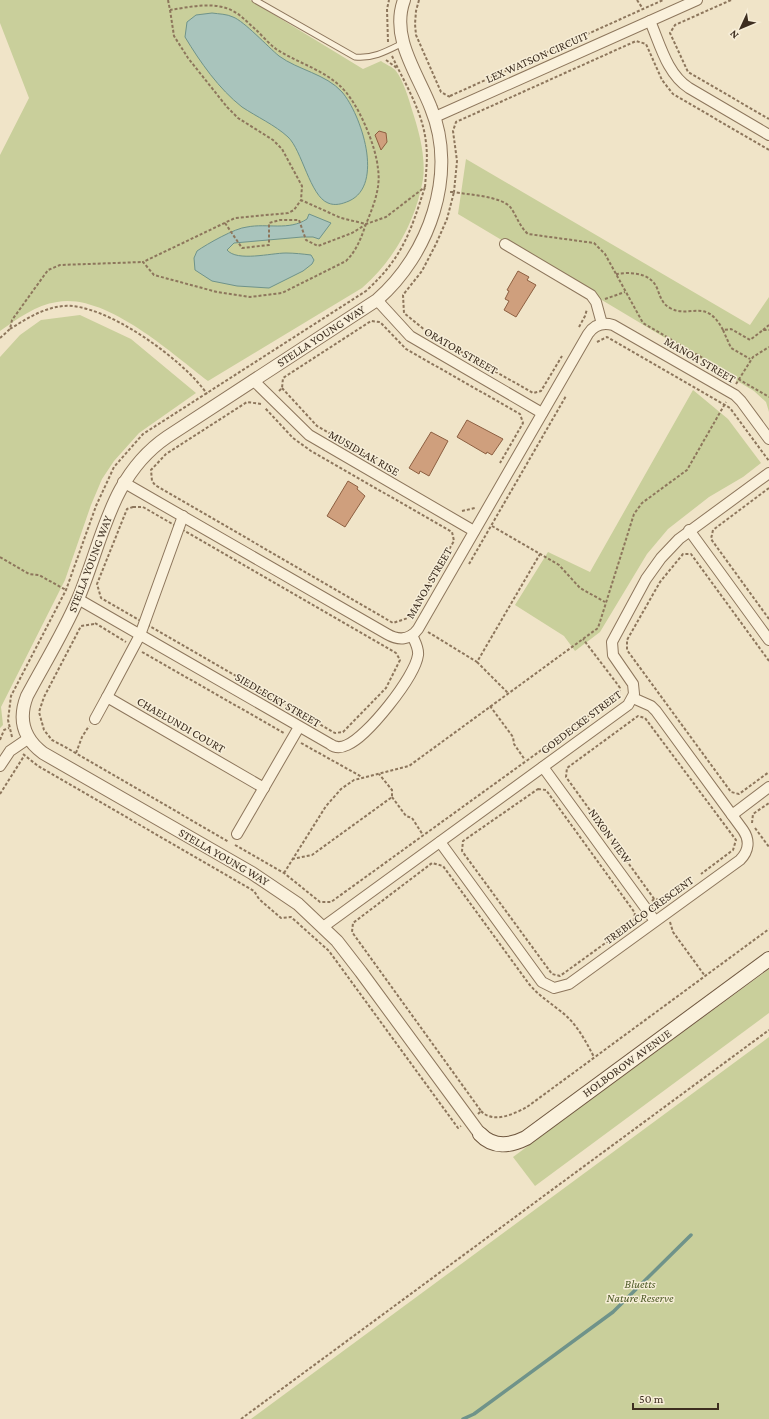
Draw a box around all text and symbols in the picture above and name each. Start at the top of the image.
north arrow [721,8,761,48]
street label: LEX WATSON CIRCUIT [483,28,591,86]
text: N [727,28,741,42]
street label: STELLA YOUNG WAY [274,302,368,370]
street label: ORATOR STREET [422,324,501,378]
street label: MANOA STREET [662,334,739,386]
street label: MUSIDLAK RISE [326,427,402,479]
street label: STELLA YOUNG WAY [65,513,115,614]
street label: MANOA STREET [403,544,455,621]
street label: SIEDLECKY STREET [233,670,324,730]
street label: GOEDECKE STREET [538,687,625,757]
street label: CHAELUNDI COURT [134,694,228,756]
street label: NIXON VIEW [585,806,635,866]
street label: STELLA YOUNG WAY [176,825,272,889]
street label: TREBILCO CRESCENT [602,873,697,947]
street label: HOLBOROW AVENUE [580,1026,675,1100]
park label: Bluetts Nature Reserve [606,1277,674,1305]
scale bar [633,1385,718,1411]
text: 50 m [639,1392,664,1406]

